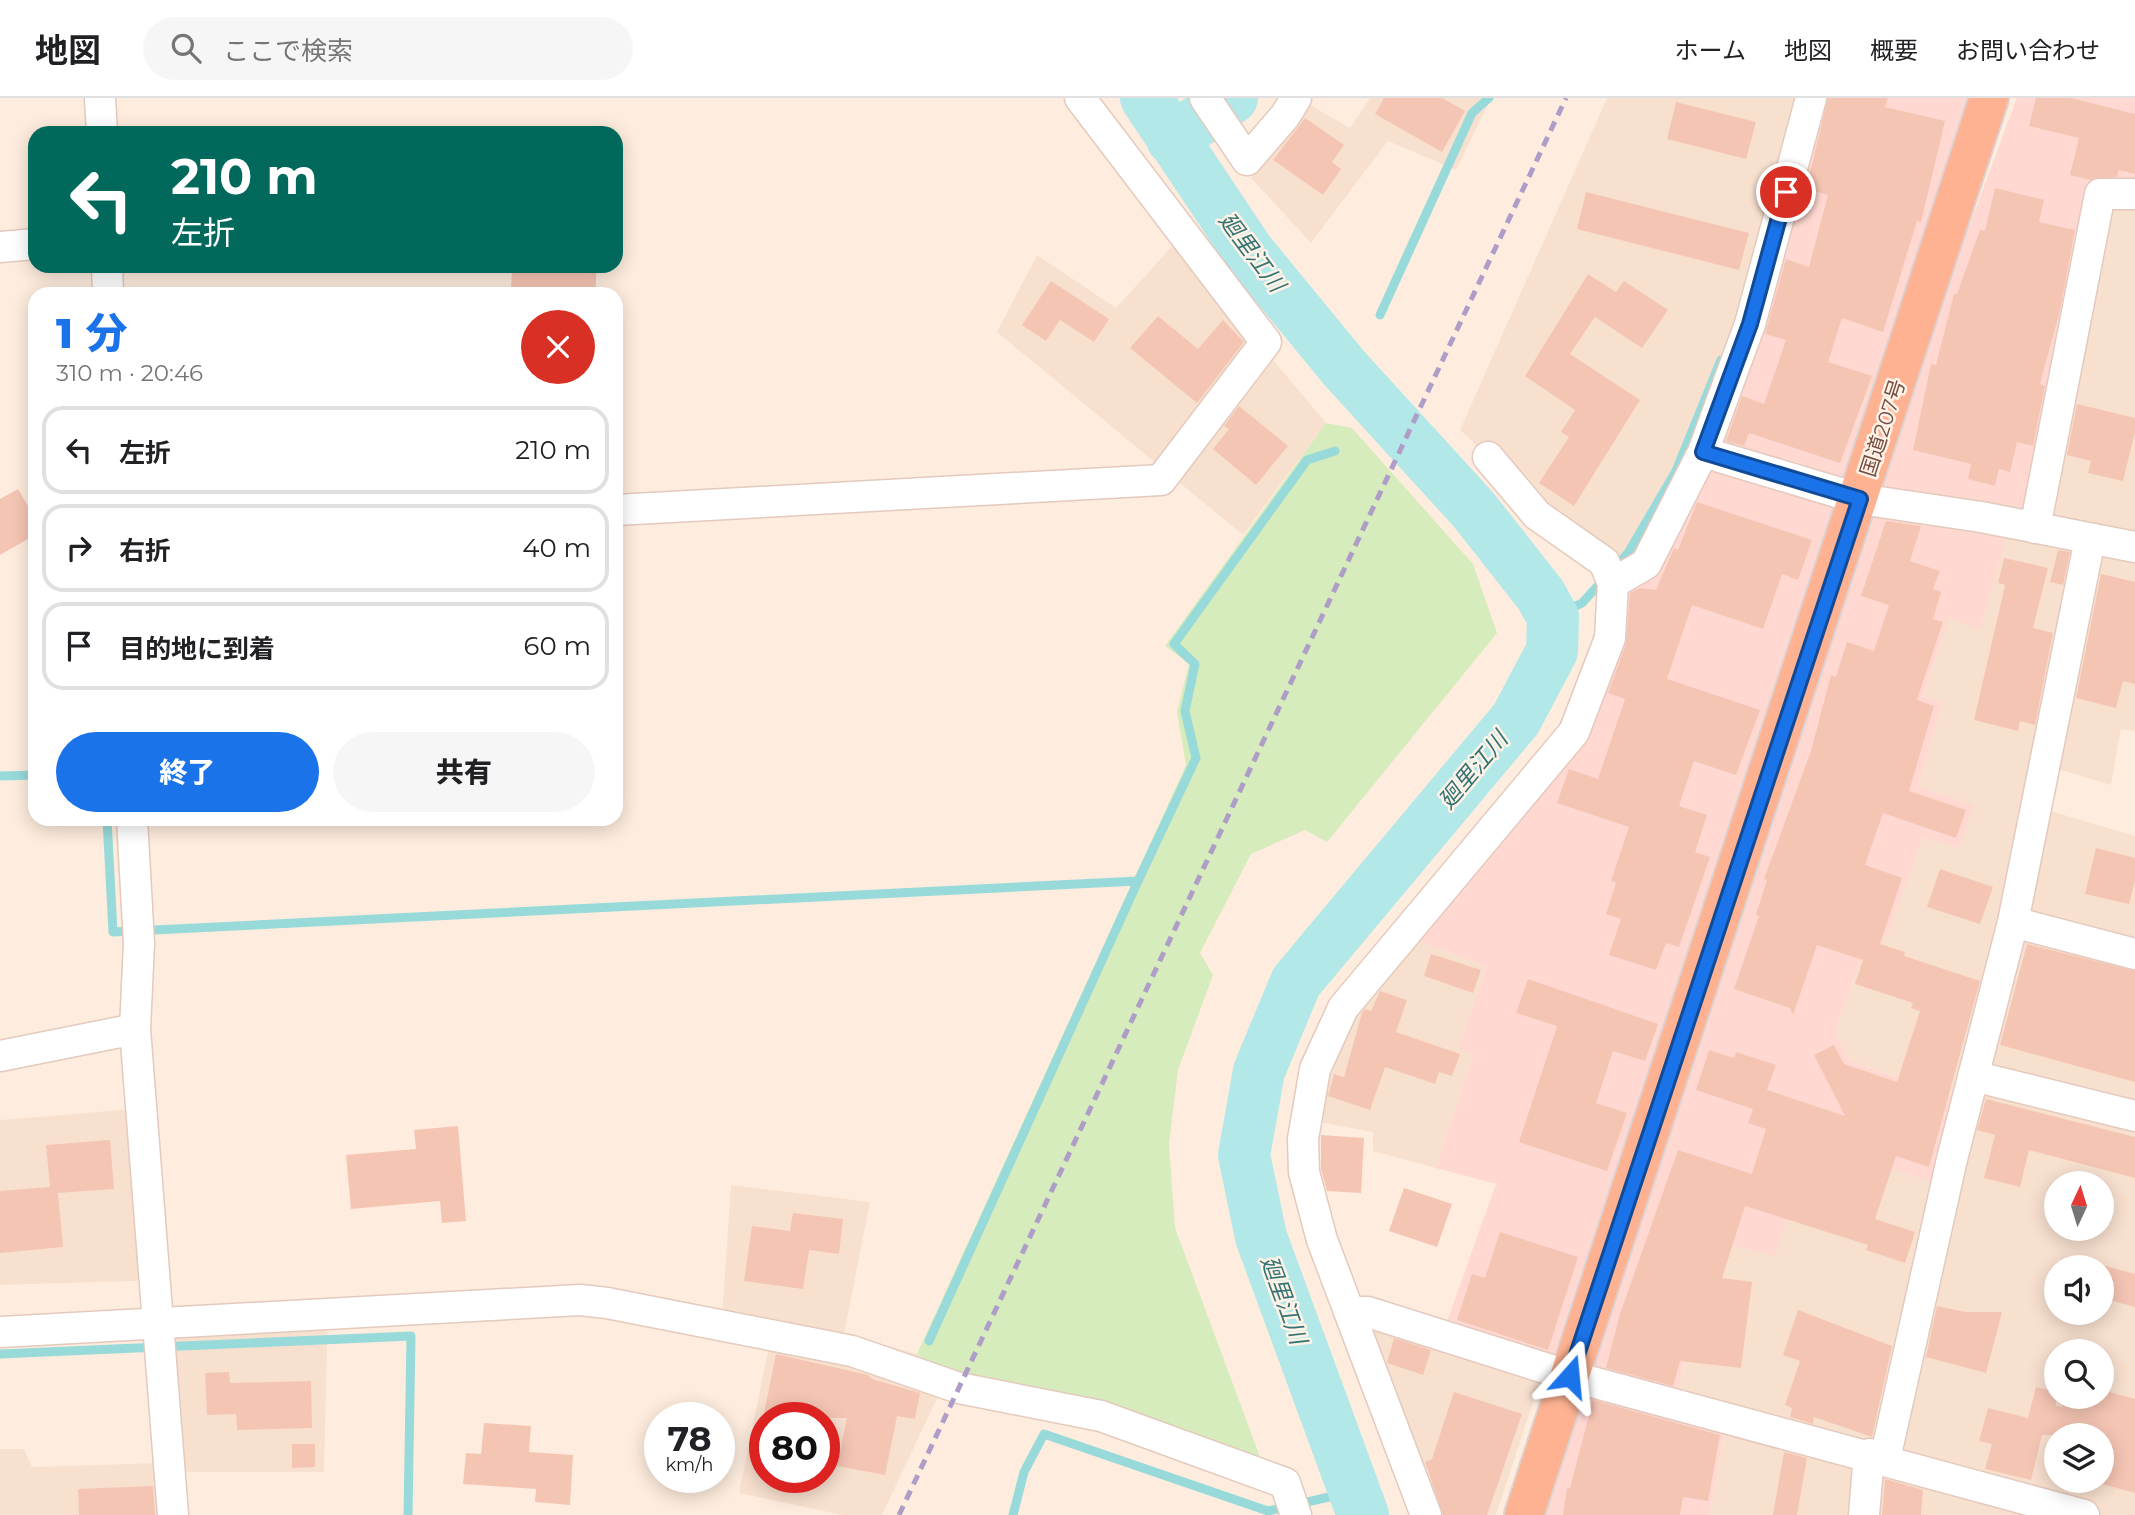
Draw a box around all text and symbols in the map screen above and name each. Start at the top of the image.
search box [143,17,633,80]
icon: search [167,29,205,67]
text: 地図 [35,30,101,70]
text: ここで検索 [223,35,353,67]
text: ホーム [1675,36,1746,65]
text: 地図 [1784,36,1832,65]
text: 概要 [1870,36,1918,65]
text: お問い合わせ [1956,36,2100,65]
text: 210 m [171,147,318,206]
icon: left [56,154,147,245]
pin [1756,162,1816,222]
icon: arrive [1767,173,1805,211]
water label: 廻里江川 [1213,207,1293,300]
text: 左折 [171,213,235,252]
text: 1 分 [56,307,127,359]
button: close [521,310,595,384]
text: 310 m · 20:46 [56,359,203,387]
street label: 国道207号 [1855,376,1910,480]
icon: left [60,431,98,469]
text: 210 m [515,434,591,466]
text: 左折 [119,437,171,469]
icon: right [60,529,98,567]
text: 40 m [522,532,591,564]
text: 右折 [119,535,171,567]
icon: arrive [60,627,98,665]
text: 60 m [524,630,591,662]
text: 目的地に到着 [119,633,275,665]
water label: 廻里江川 [1433,723,1515,814]
button: 終了 [56,732,319,812]
button: 共有 [333,732,595,812]
north arrow [2044,1171,2114,1241]
map controls [2044,1171,2114,1493]
water label: 廻里江川 [1255,1252,1314,1351]
button: sound [2044,1255,2114,1325]
position arrow [1533,1339,1607,1413]
button: search [2044,1339,2114,1409]
speed limit sign: 80 [749,1402,840,1493]
text: 78 [667,1417,712,1460]
button: layers [2044,1423,2114,1493]
text: km/h [665,1454,714,1476]

